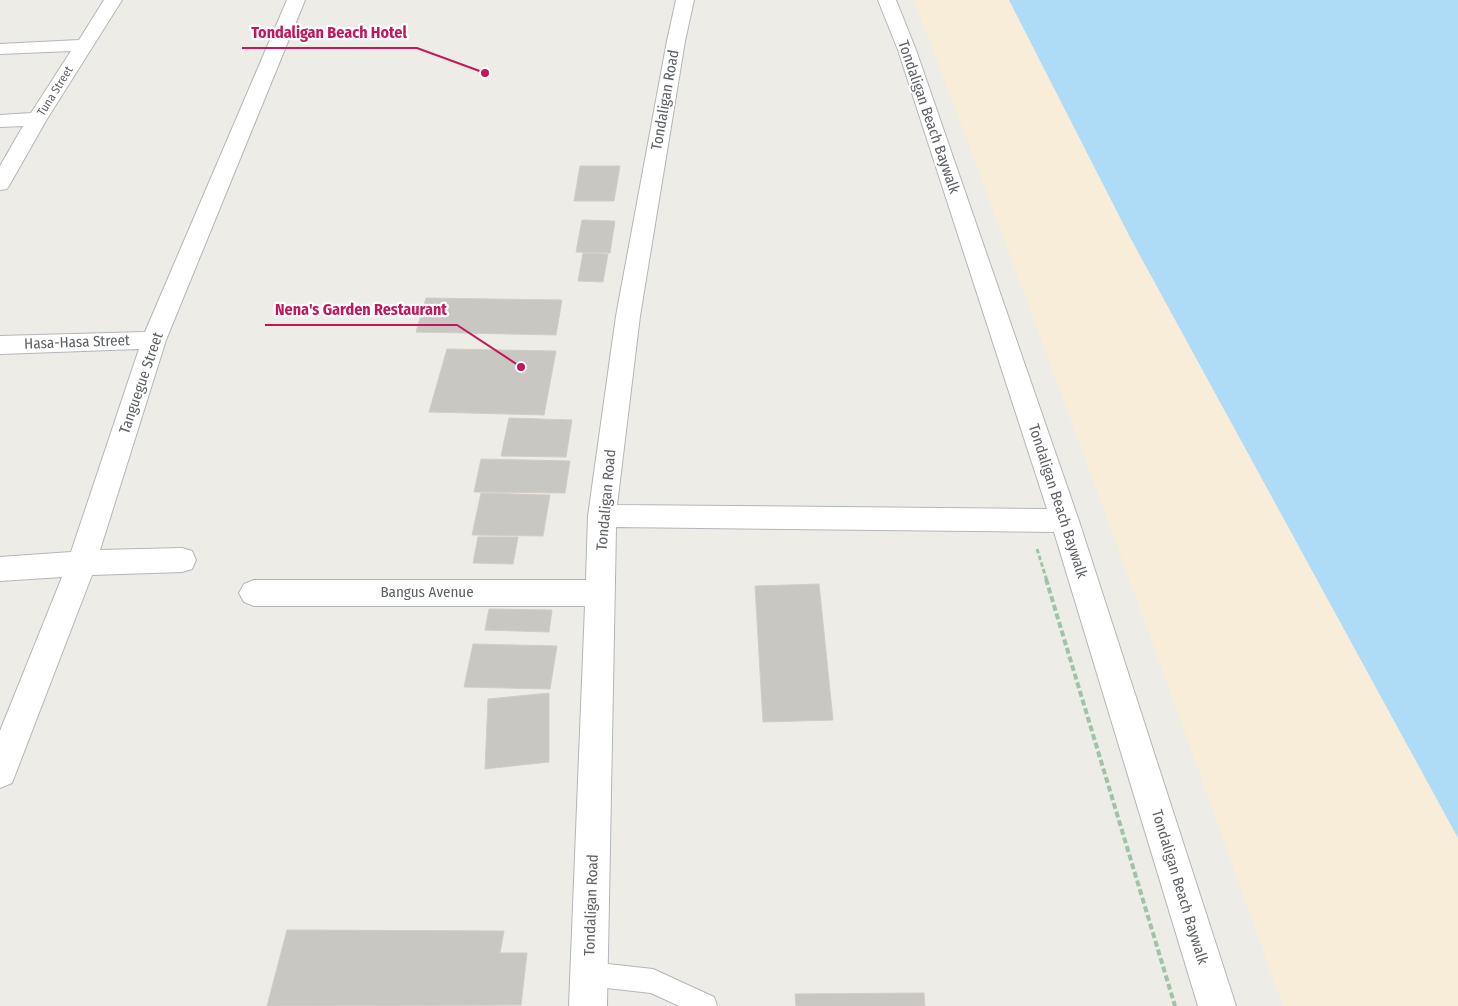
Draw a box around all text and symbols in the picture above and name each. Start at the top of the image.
callout: Tondaligan Beach Hotel [242,17,417,48]
text: Tondaligan Beach Hotel [251,23,407,42]
street label: Tondaligan Beach Baywalk [894,38,964,196]
street label: Tondaligan Road [647,48,683,152]
street label: Tuna Street [34,64,76,118]
callout: Nena's Garden Restaurant [265,294,457,325]
text: Nena's Garden Restaurant [275,300,447,319]
street label: Tanguegue Street [115,330,167,436]
street label: Hasa-Hasa Street [24,331,130,353]
street label: Tondaligan Beach Baywalk [1025,422,1091,580]
street label: Tondaligan Road [593,449,619,551]
street label: Bangus Avenue [380,583,474,601]
street label: Tondaligan Beach Baywalk [1148,807,1212,967]
street label: Tondaligan Road [580,854,602,956]

